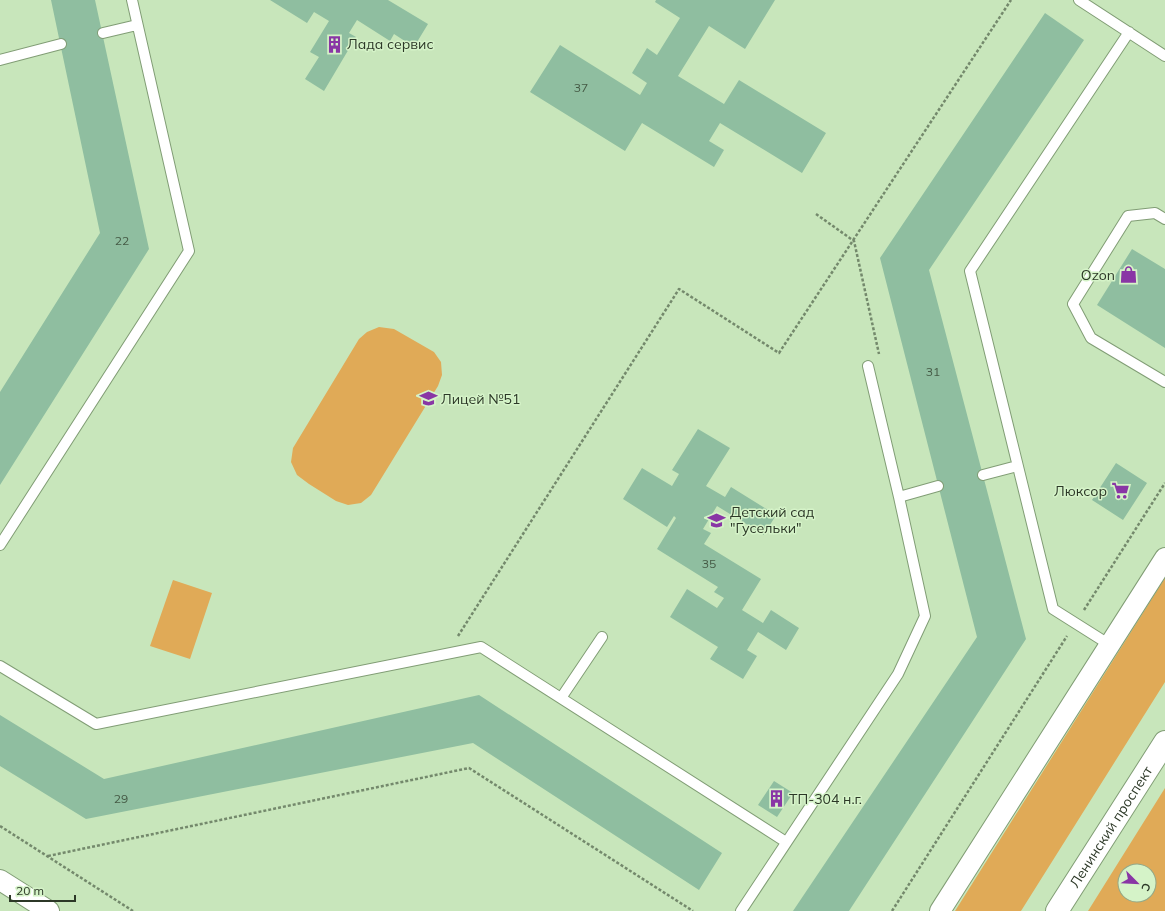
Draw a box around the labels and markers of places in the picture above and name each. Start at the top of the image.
building icon: Лада сервис [324,34,344,54]
place label: Лада сервис [347,35,434,53]
shop icon: Ozon [1118,265,1138,285]
place label: Ozon [1081,266,1115,284]
school or university icon: Лицей №51 [418,389,438,409]
place label: Лицей №51 [441,390,520,408]
supermarket icon: Люксор [1110,481,1130,501]
place label: Люксор [1054,482,1107,500]
place label: Детский сад "Гусельки" [730,503,815,537]
school or university icon: Детский сад "Гусельки" [707,510,727,530]
building icon: ТП-304 н.г. [766,789,786,809]
place label: ТП-304 н.г. [789,790,862,808]

